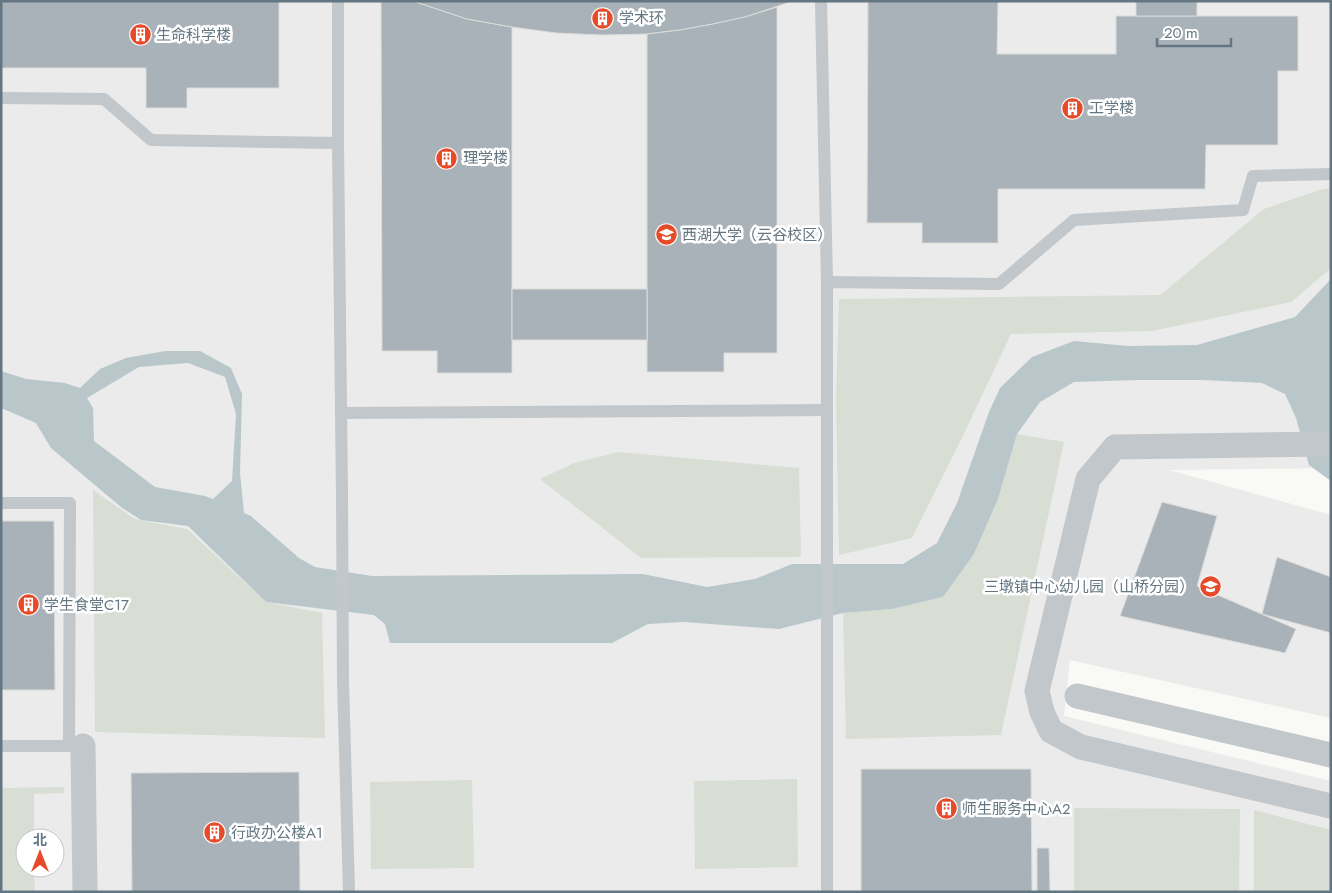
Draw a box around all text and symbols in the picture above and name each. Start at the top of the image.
building icon: 学术环 [591,6,615,30]
place label: 学术环 [619,7,664,29]
scale bar [1157,15,1231,47]
text: 20 m [1164,22,1198,44]
building icon: 生命科学楼 [128,23,152,47]
place label: 生命科学楼 [156,24,231,46]
building icon: 工学楼 [1061,96,1085,120]
place label: 工学楼 [1089,97,1134,119]
building icon: 理学楼 [435,146,459,170]
place label: 理学楼 [463,147,508,169]
school or university icon: 西湖大学（云谷校区） [654,223,678,247]
place label: 西湖大学（云谷校区） [682,224,832,246]
school or university icon: 三墩镇中心幼儿园（山桥分园） [1198,575,1222,599]
place label: 三墩镇中心幼儿园（山桥分园） [984,576,1194,598]
building icon: 学生食堂C17 [16,593,40,617]
place label: 学生食堂C17 [44,594,129,616]
building icon: 师生服务中心A2 [934,797,958,821]
place label: 师生服务中心A2 [962,798,1070,820]
building icon: 行政办公楼A1 [203,821,227,845]
place label: 行政办公楼A1 [231,822,323,844]
north arrow [15,828,65,878]
text: 北 [33,830,47,850]

